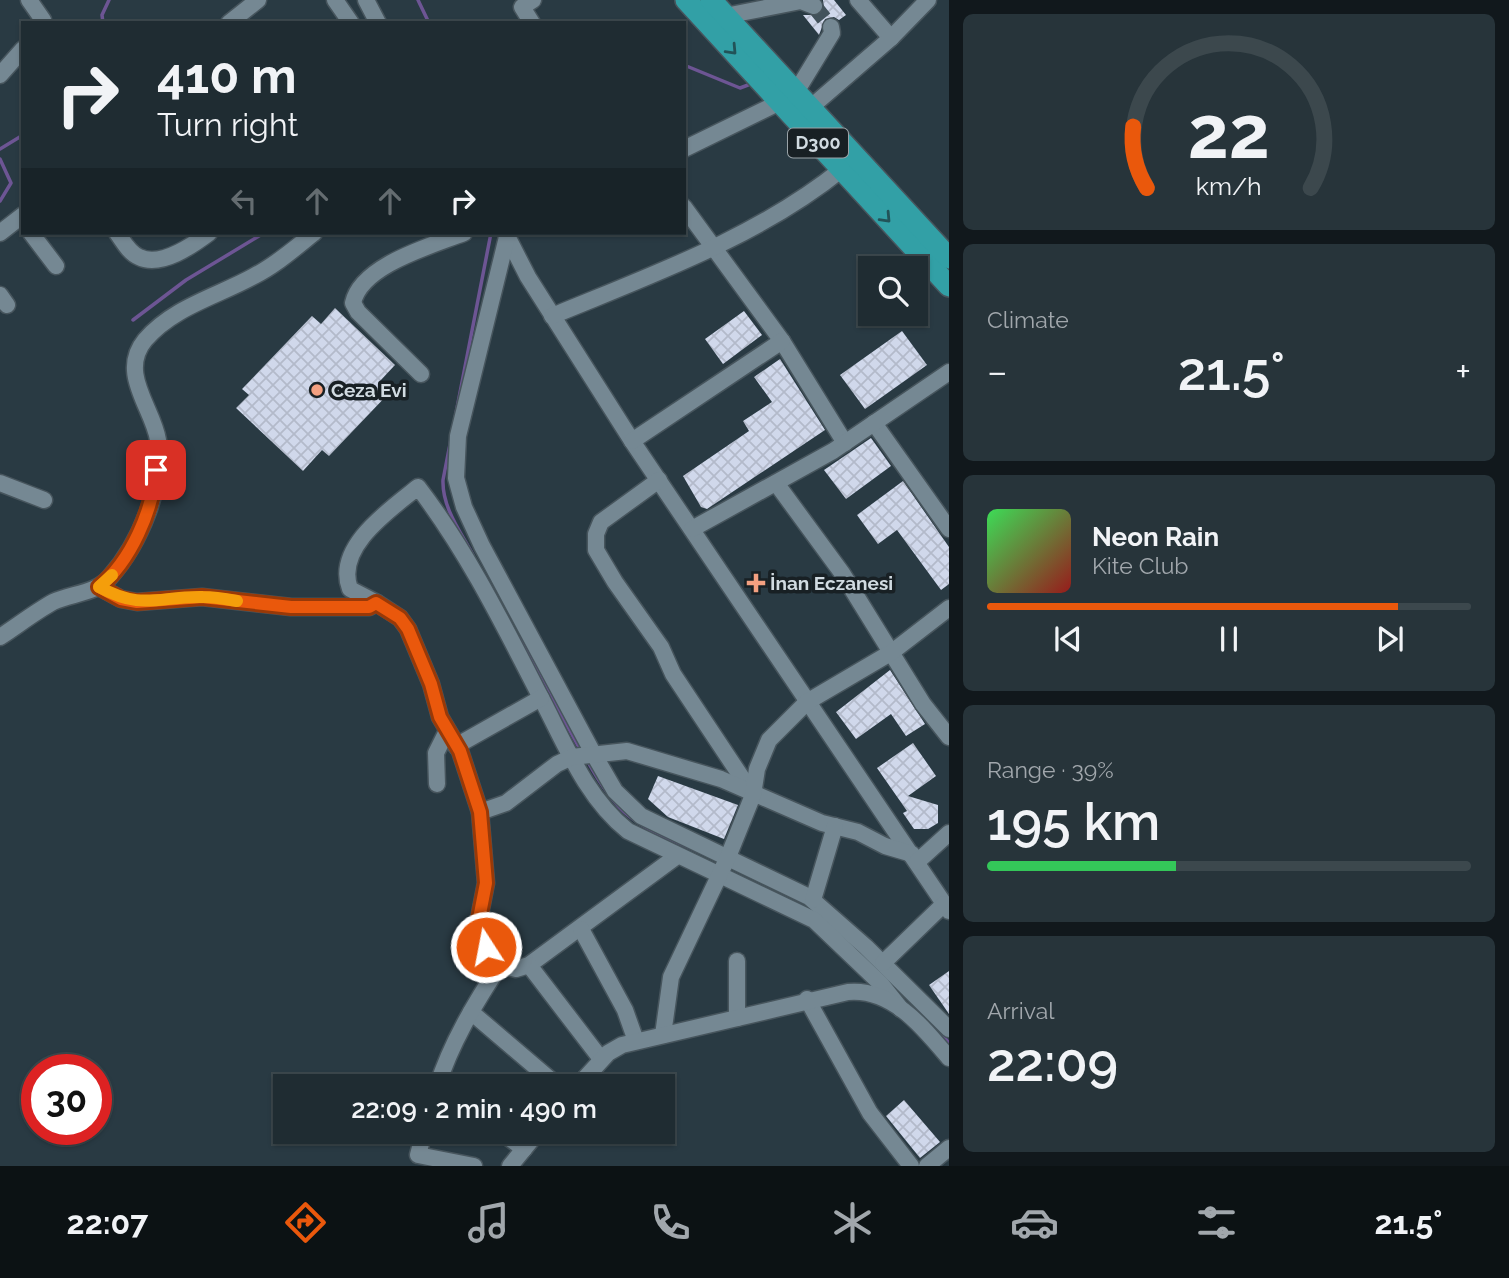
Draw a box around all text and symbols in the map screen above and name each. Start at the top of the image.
one-way arrow [724,42,737,55]
text: 410 m [157,47,297,104]
icon: right [42,49,133,140]
text: 22 [1188,91,1270,176]
text: Turn right [157,106,298,143]
road number: D300 [788,128,848,158]
text: km/h [1196,171,1262,201]
icon: left [225,182,263,220]
icon: ahead [298,182,336,220]
icon: ahead [371,182,409,220]
icon: right [444,182,482,220]
one-way arrow [878,210,891,223]
map controls [858,256,928,326]
button: search [858,256,928,326]
text: Climate [987,306,1069,333]
text: 21.5° [1178,341,1285,402]
text: − [987,349,1007,394]
text: + [1455,349,1471,394]
place label: Ceza Evi [331,379,407,401]
marker: Ceza Evi [309,382,325,398]
pin [126,440,186,500]
icon: arrive [137,451,175,489]
text: Neon Rain [1092,522,1219,552]
text: Kite Club [1092,552,1189,579]
place label: İnan Eczanesi [770,572,893,594]
marker: İnan Eczanesi [748,575,764,591]
icon: previous [1049,620,1087,658]
icon: pause [1210,620,1248,658]
icon: next [1371,620,1409,658]
text: Range · 39% [987,756,1114,783]
text: 195 km [987,791,1160,852]
position arrow [449,910,523,984]
text: Arrival [987,997,1054,1024]
text: 22:09 [987,1032,1118,1093]
speed limit sign: 30 [21,1054,112,1145]
text: 22:09 · 2 min · 490 m [351,1094,597,1124]
icon: directions [281,1198,330,1247]
icon: music [464,1198,513,1247]
icon: phone [646,1198,695,1247]
icon: climate [828,1198,877,1247]
icon: car [1010,1198,1059,1247]
icon: filters [1192,1198,1241,1247]
text: 22:07 [67,1204,148,1241]
text: 21.5° [1374,1204,1442,1241]

